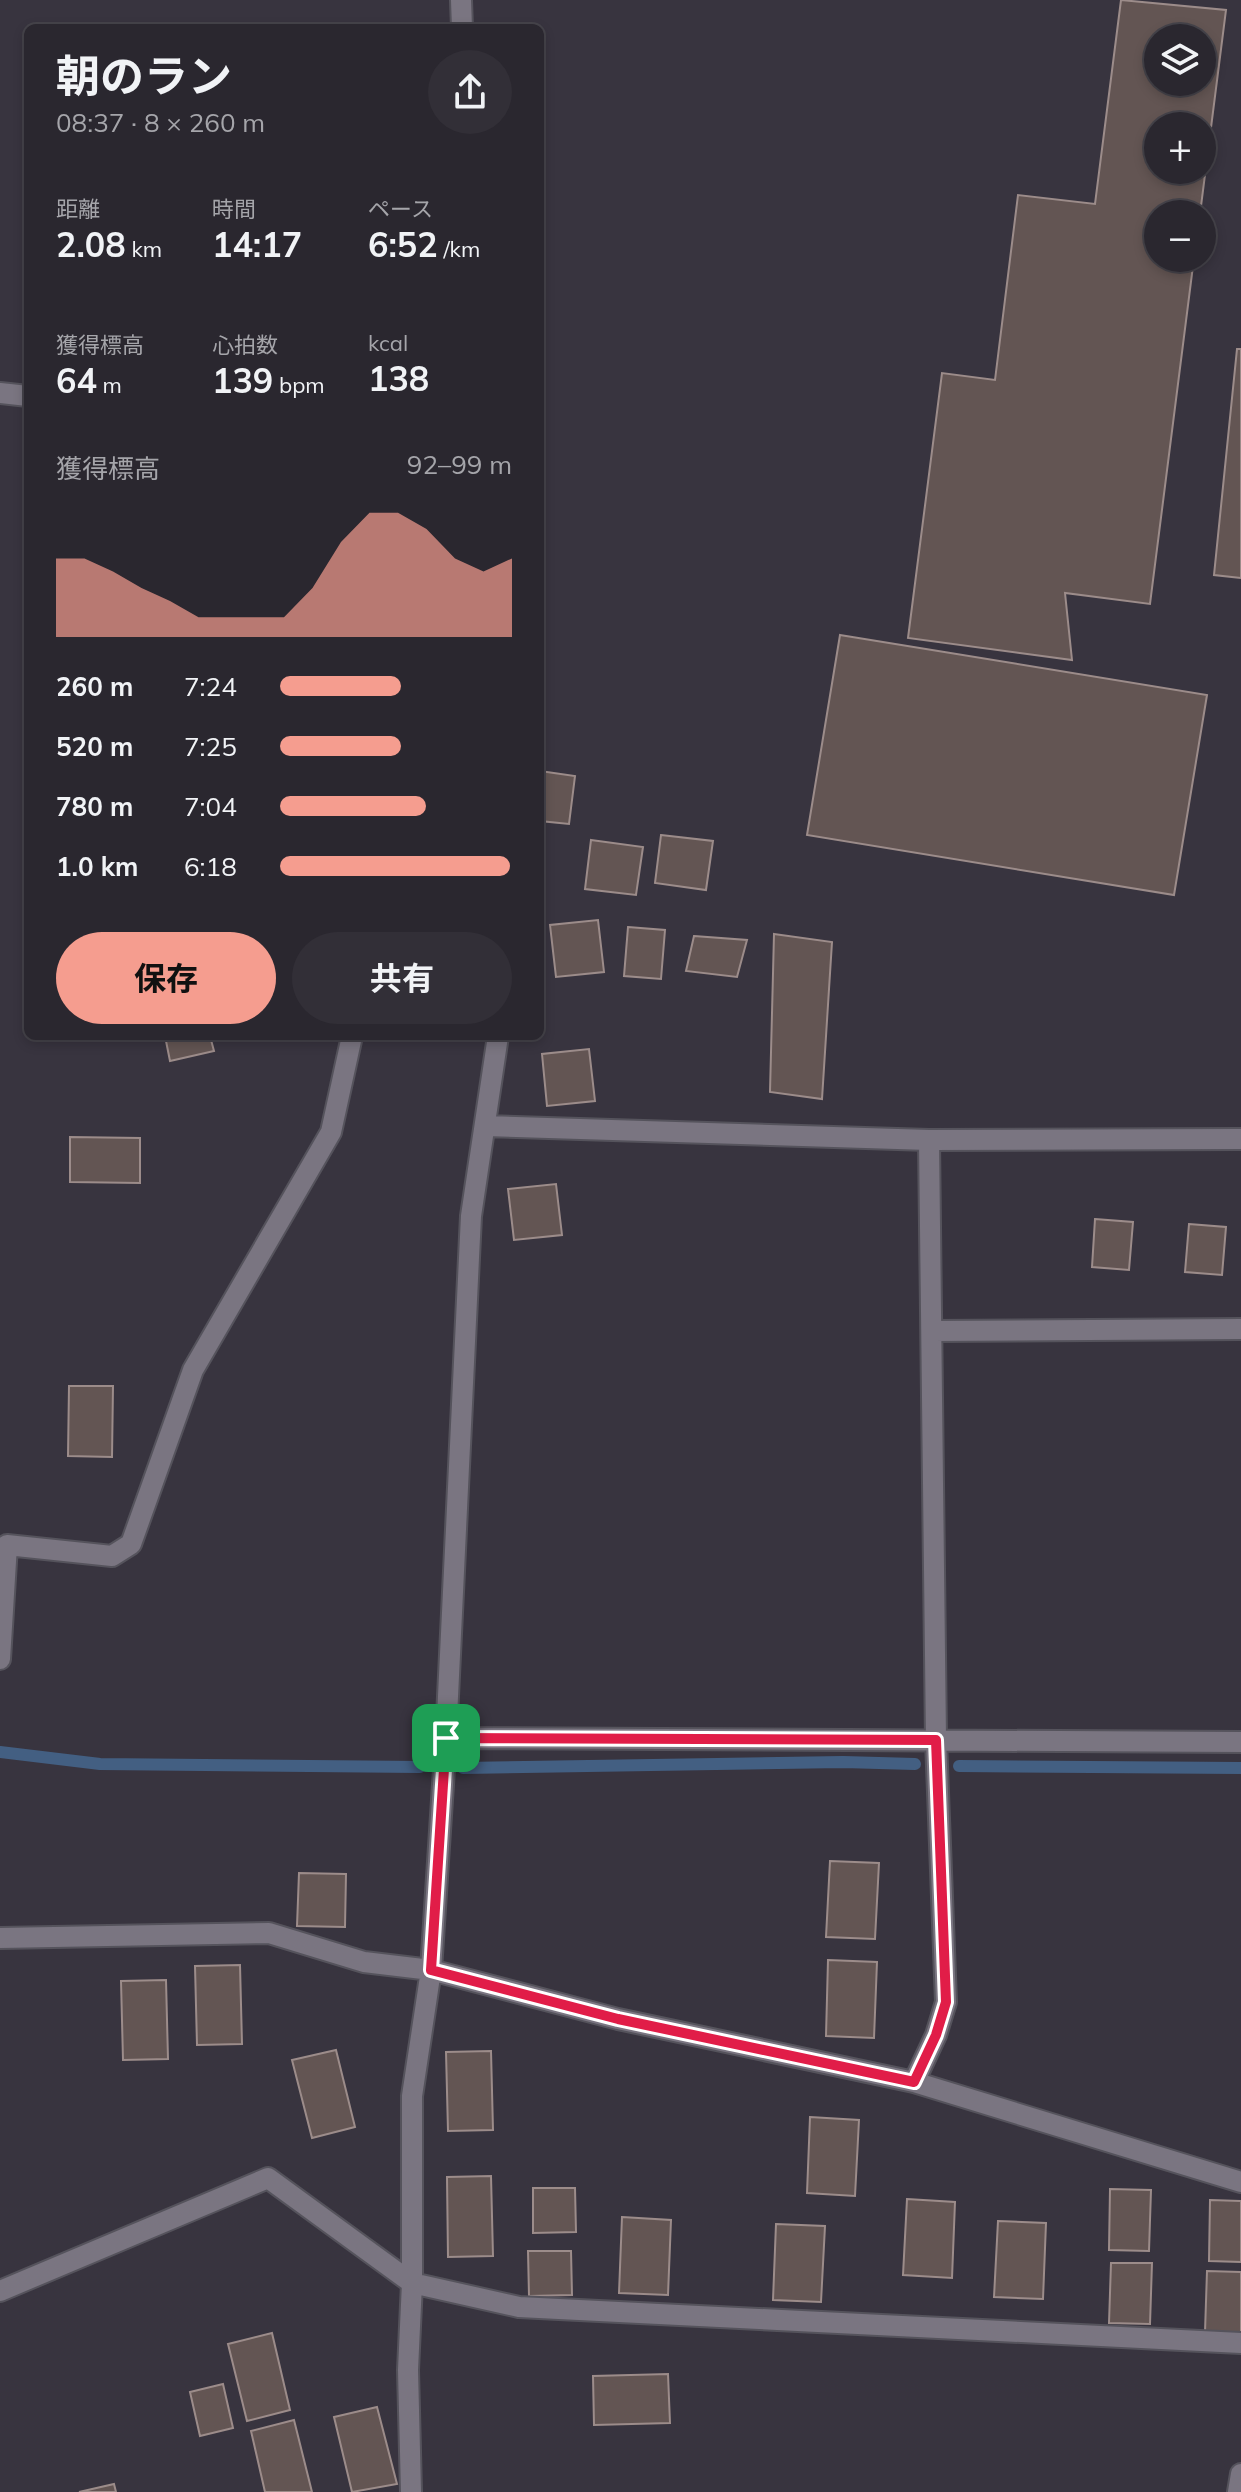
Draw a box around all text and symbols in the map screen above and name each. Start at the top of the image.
map controls [1144,24,1216,272]
button: layers [1144,24,1216,96]
text: 朝のラン [56,48,232,103]
button: share [428,50,512,134]
text: 08:37 · 8 × 260 m [56,106,265,139]
button: + [1144,112,1216,184]
text: 距離 [56,195,100,223]
text: 時間 [212,195,256,223]
text: ペース [368,195,433,223]
button: − [1144,200,1216,272]
text: 2.08 [56,223,126,266]
text: 14:17 [212,223,302,266]
text: 6:52 [368,223,438,266]
text: km [126,235,162,263]
text: /km [438,235,480,263]
text: kcal [368,329,408,357]
text: 獲得標高 [56,331,144,359]
text: 心拍数 [212,331,278,359]
text: 138 [368,357,429,400]
text: 64 [56,359,97,402]
text: 139 [212,359,273,402]
text: m [97,371,122,399]
text: bpm [273,371,325,399]
text: 92–99 m [407,448,512,481]
text: 獲得標高 [56,452,160,485]
text: 260 m [56,670,133,703]
text: 7:24 [184,670,237,703]
text: 520 m [56,730,133,763]
text: 7:25 [184,730,237,763]
text: 780 m [56,790,133,823]
text: 7:04 [184,790,237,823]
text: 1.0 km [56,850,139,883]
text: 6:18 [184,850,237,883]
button: 保存 [56,932,276,1024]
button: 共有 [292,932,512,1024]
pin [412,1704,480,1772]
icon: arrive [424,1716,468,1760]

